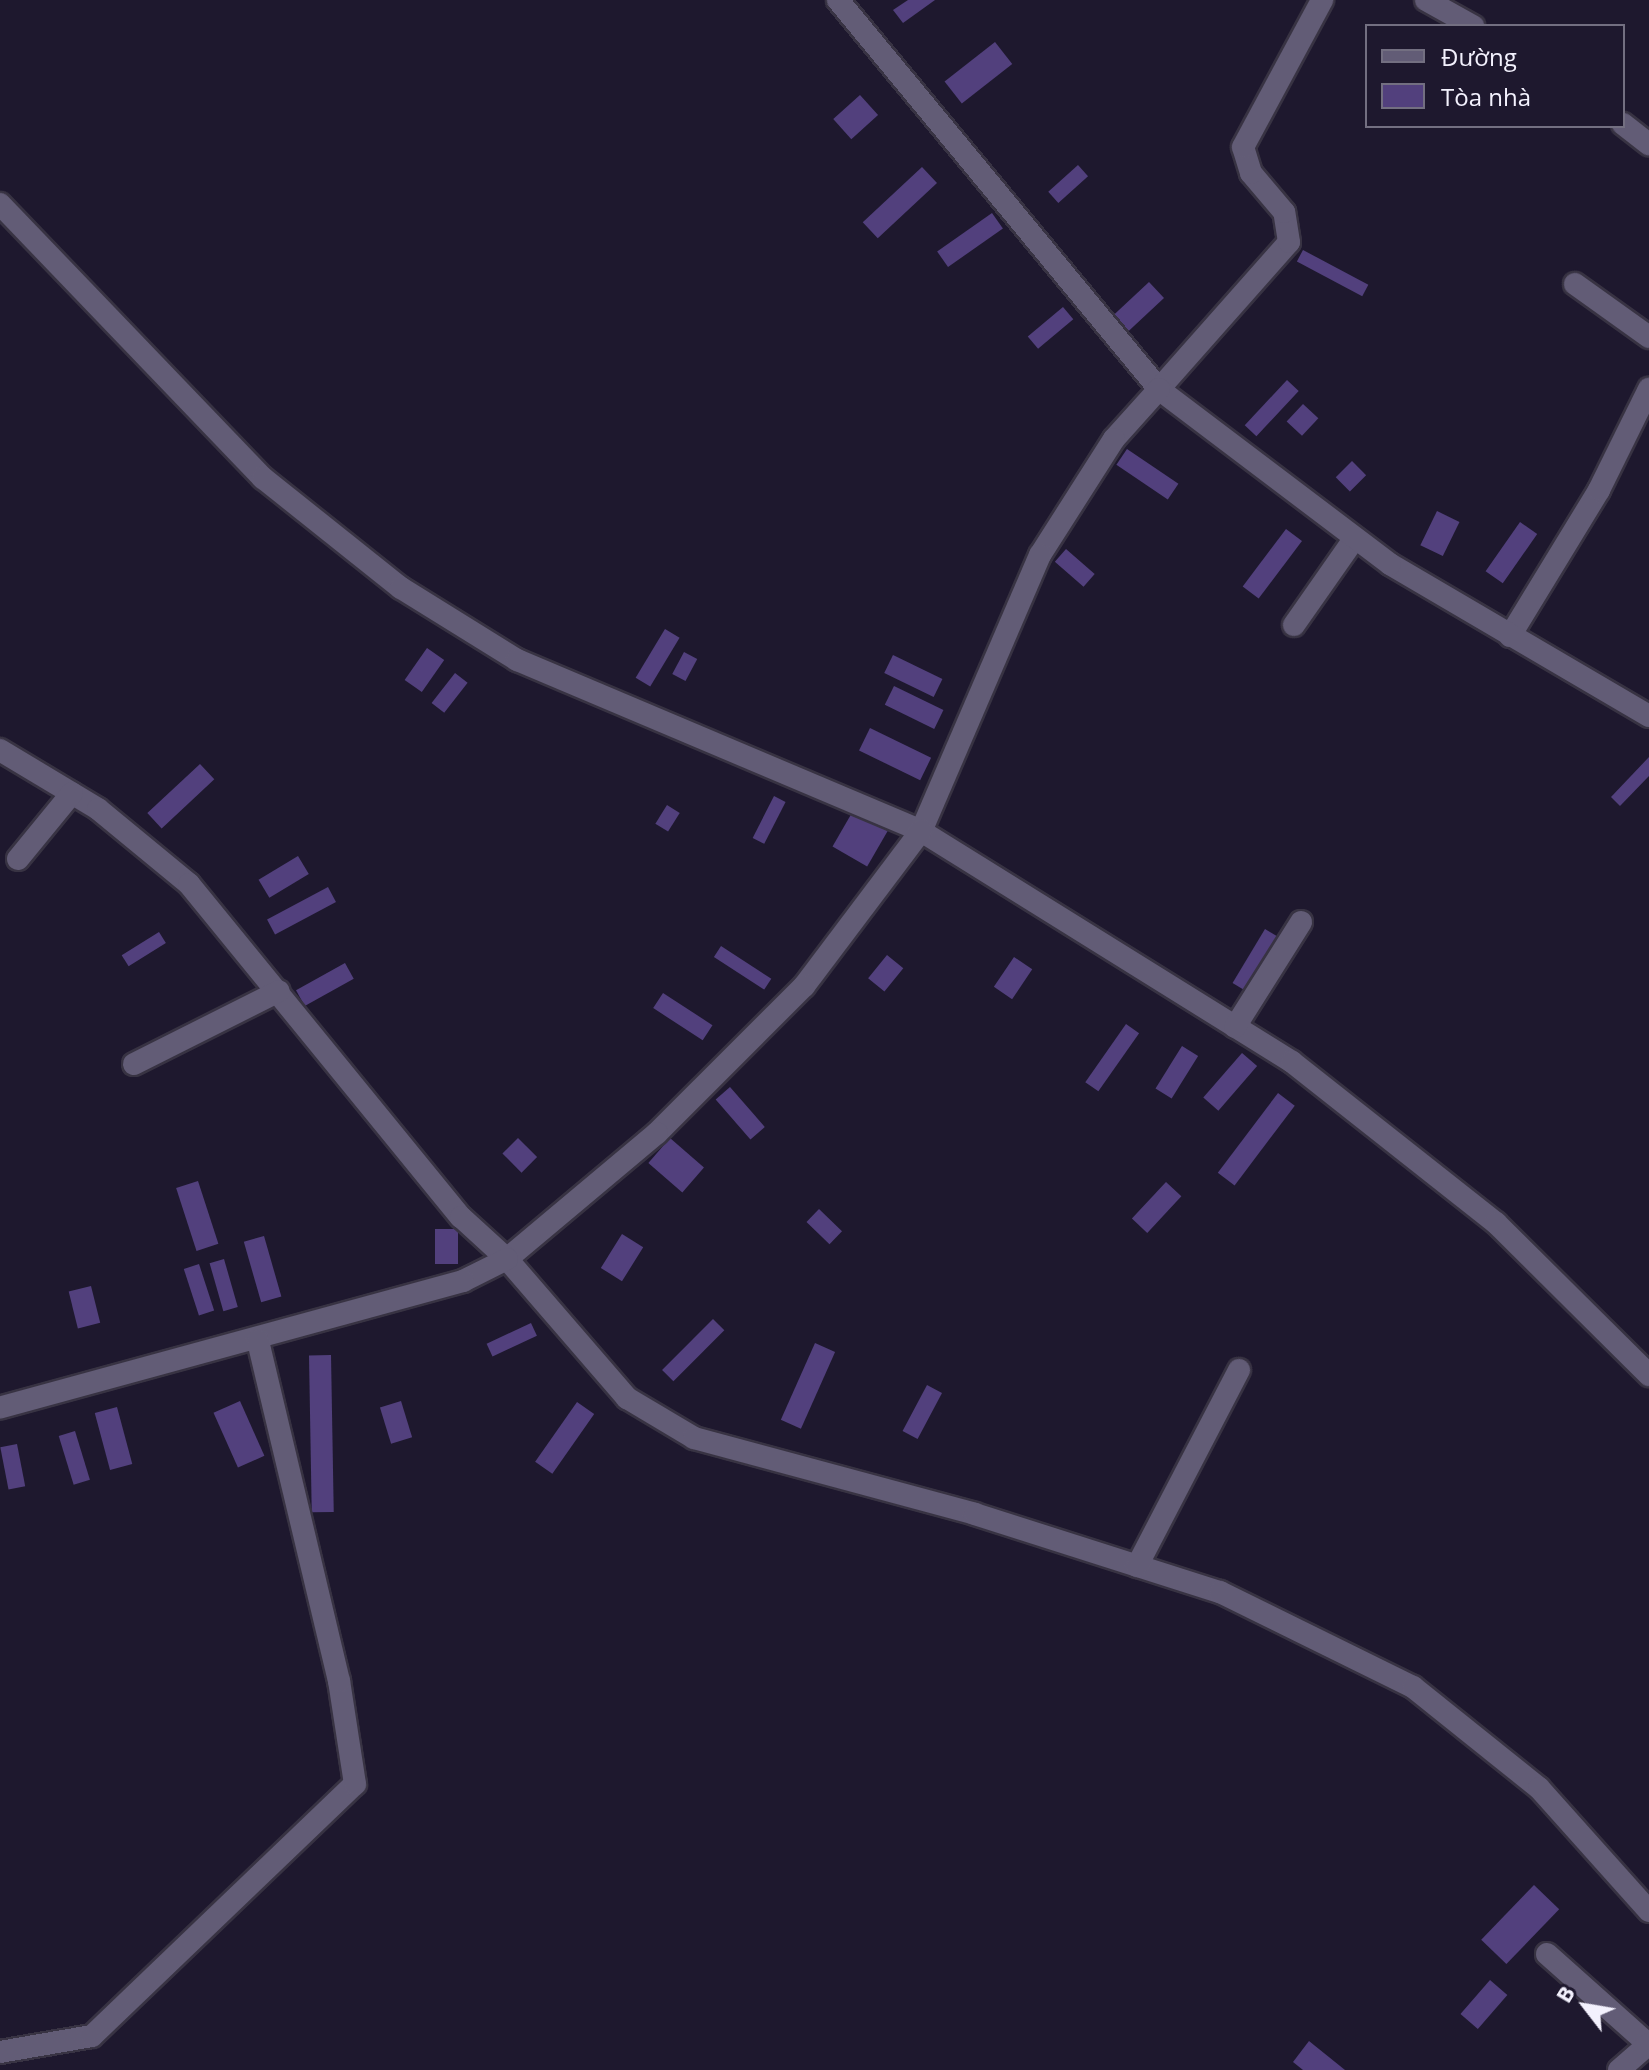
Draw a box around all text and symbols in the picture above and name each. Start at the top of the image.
legend [1365,24,1625,128]
text: Đường [1441,40,1517,73]
text: Tòa nhà [1441,80,1531,113]
north arrow [1545,1966,1625,2046]
text: B [1548,1980,1581,2008]

